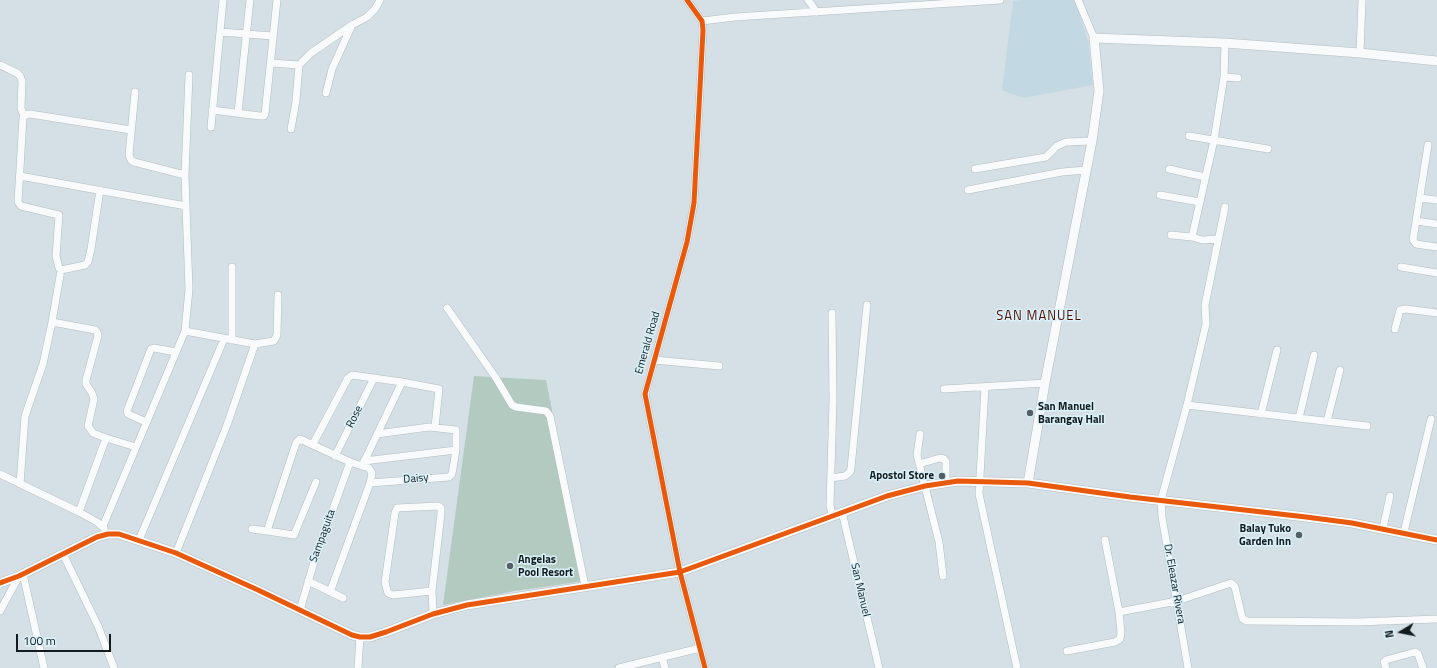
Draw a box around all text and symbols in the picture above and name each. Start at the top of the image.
district label: SAN MANUEL [996,309,1082,325]
street label: Emerald Road [633,310,663,376]
place label: San Manuel Barangay Hall [1038,400,1104,426]
street label: Rose [344,404,366,430]
marker: San Manuel Barangay Hall [1025,408,1035,418]
place label: Apostol Store [870,469,934,483]
street label: Daisy [403,471,429,487]
marker: Apostol Store [937,471,947,481]
street label: Sampaguita [307,508,339,564]
place label: Balay Tuko Garden Inn [1239,522,1291,548]
marker: Balay Tuko Garden Inn [1294,530,1304,540]
street label: Dr. Eleazar Rivera [1160,543,1188,625]
place label: Angelas Pool Resort [518,553,573,579]
marker: Angelas Pool Resort [505,561,515,571]
street label: San Manuel [847,562,873,618]
north arrow [1381,612,1421,652]
scale bar [18,626,113,652]
text: N [1381,629,1398,639]
text: 100 m [23,631,56,650]

